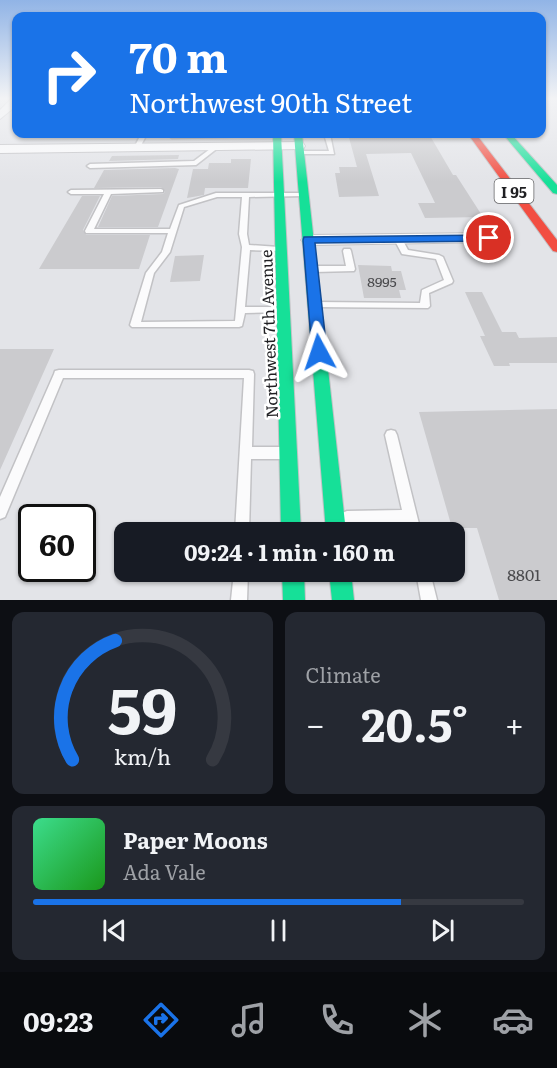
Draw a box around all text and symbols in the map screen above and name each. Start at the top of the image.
text: 70 m [129,24,228,86]
icon: right [30,36,108,114]
text: Northwest 90th Street [129,81,412,121]
road number: I 95 [494,179,534,203]
pin [463,212,514,263]
icon: arrive [472,221,505,254]
street label: Northwest 7th Avenue [253,249,283,419]
house number: 8995 [367,271,397,291]
position arrow [287,320,351,384]
speed limit sign: 60 [18,504,96,582]
text: 09:24 · 1 min · 160 m [184,535,395,568]
house number: 8801 [507,562,541,586]
text: Climate [306,659,381,689]
text: 59 [108,661,177,753]
text: 20.5° [361,689,468,756]
text: − [306,698,325,747]
text: + [505,698,524,747]
text: km/h [114,740,171,772]
text: Paper Moons [123,823,268,856]
text: Ada Vale [123,856,206,886]
icon: previous [98,914,131,947]
icon: pause [262,914,295,947]
icon: next [426,914,459,947]
icon: directions [140,999,182,1041]
icon: music [228,999,270,1041]
icon: phone [316,999,358,1041]
icon: climate [404,999,446,1041]
icon: car [492,999,534,1041]
text: 09:23 [23,1000,94,1040]

